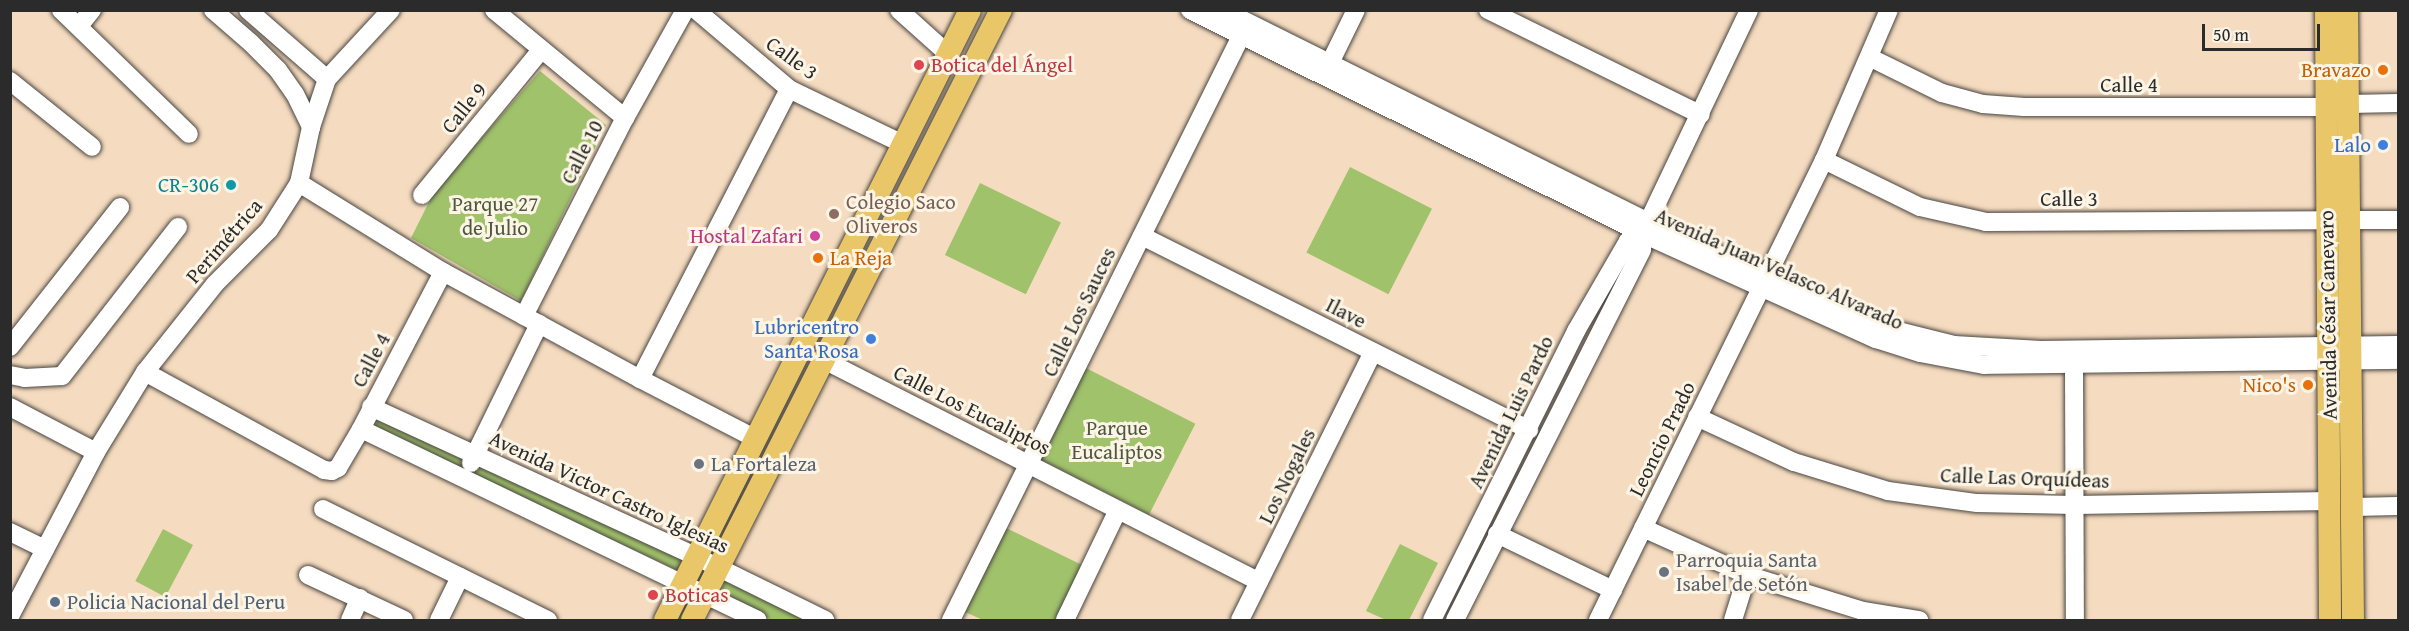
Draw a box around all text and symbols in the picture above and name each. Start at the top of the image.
scale bar [2205,12,2324,50]
text: 50 m [2213,21,2249,48]
street label: Calle 3 [761,31,823,85]
place label: Botica del Ángel [931,52,1073,78]
place label: Bravazo [2301,57,2371,83]
marker: Botica del Ángel [912,58,926,72]
marker: Bravazo [2376,63,2390,77]
street label: Calle 4 [2100,72,2158,98]
street label: Calle 9 [436,78,492,138]
street label: Calle 10 [555,116,609,188]
place label: Lalo [2334,132,2371,158]
marker: Lalo [2376,138,2390,152]
place label: CR-306 [158,172,219,198]
marker: CR-306 [224,178,238,192]
street label: Calle 3 [2040,186,2098,212]
place label: Colegio Saco Oliveros [846,189,956,239]
park label: Parque 27 de Julio [452,191,538,241]
street label: Perimétrica [180,194,268,288]
street label: Avenida Juan Velasco Alvarado [1651,203,1907,335]
marker: Colegio Saco Oliveros [827,207,841,221]
street label: Avenida César Canevaro [2314,210,2342,420]
place label: Hostal Zafari [690,223,803,249]
marker: Hostal Zafari [808,229,822,243]
street label: Calle Los Sauces [1037,243,1121,381]
place label: La Reja [830,245,892,271]
marker: La Reja [811,251,825,265]
street label: Ilave [1322,292,1370,334]
place label: Lubricentro Santa Rosa [755,314,859,364]
street label: Calle 4 [346,329,396,391]
street label: Avenida Luis Pardo [1463,331,1559,493]
marker: Lubricentro Santa Rosa [864,332,878,346]
street label: Calle Los Eucaliptos [890,360,1054,460]
place label: Nico's [2243,372,2296,398]
street label: Leoncio Prado [1623,377,1701,501]
marker: Nico's [2301,378,2315,392]
park label: Parque Eucaliptos [1072,415,1162,465]
street label: Los Nogales [1253,424,1321,528]
street label: Avenida Victor Castro Iglesias [485,425,733,559]
place label: La Fortaleza [711,451,817,477]
marker: La Fortaleza [692,457,706,471]
street label: Calle Las Orquídeas [1940,462,2110,494]
place label: Parroquia Santa Isabel de Setón [1676,547,1817,597]
marker: Parroquia Santa Isabel de Setón [1657,565,1671,579]
place label: Boticas [665,582,729,608]
marker: Boticas [646,588,660,602]
place label: Policia Nacional del Peru [67,589,285,615]
marker: Policia Nacional del Peru [48,595,62,609]

